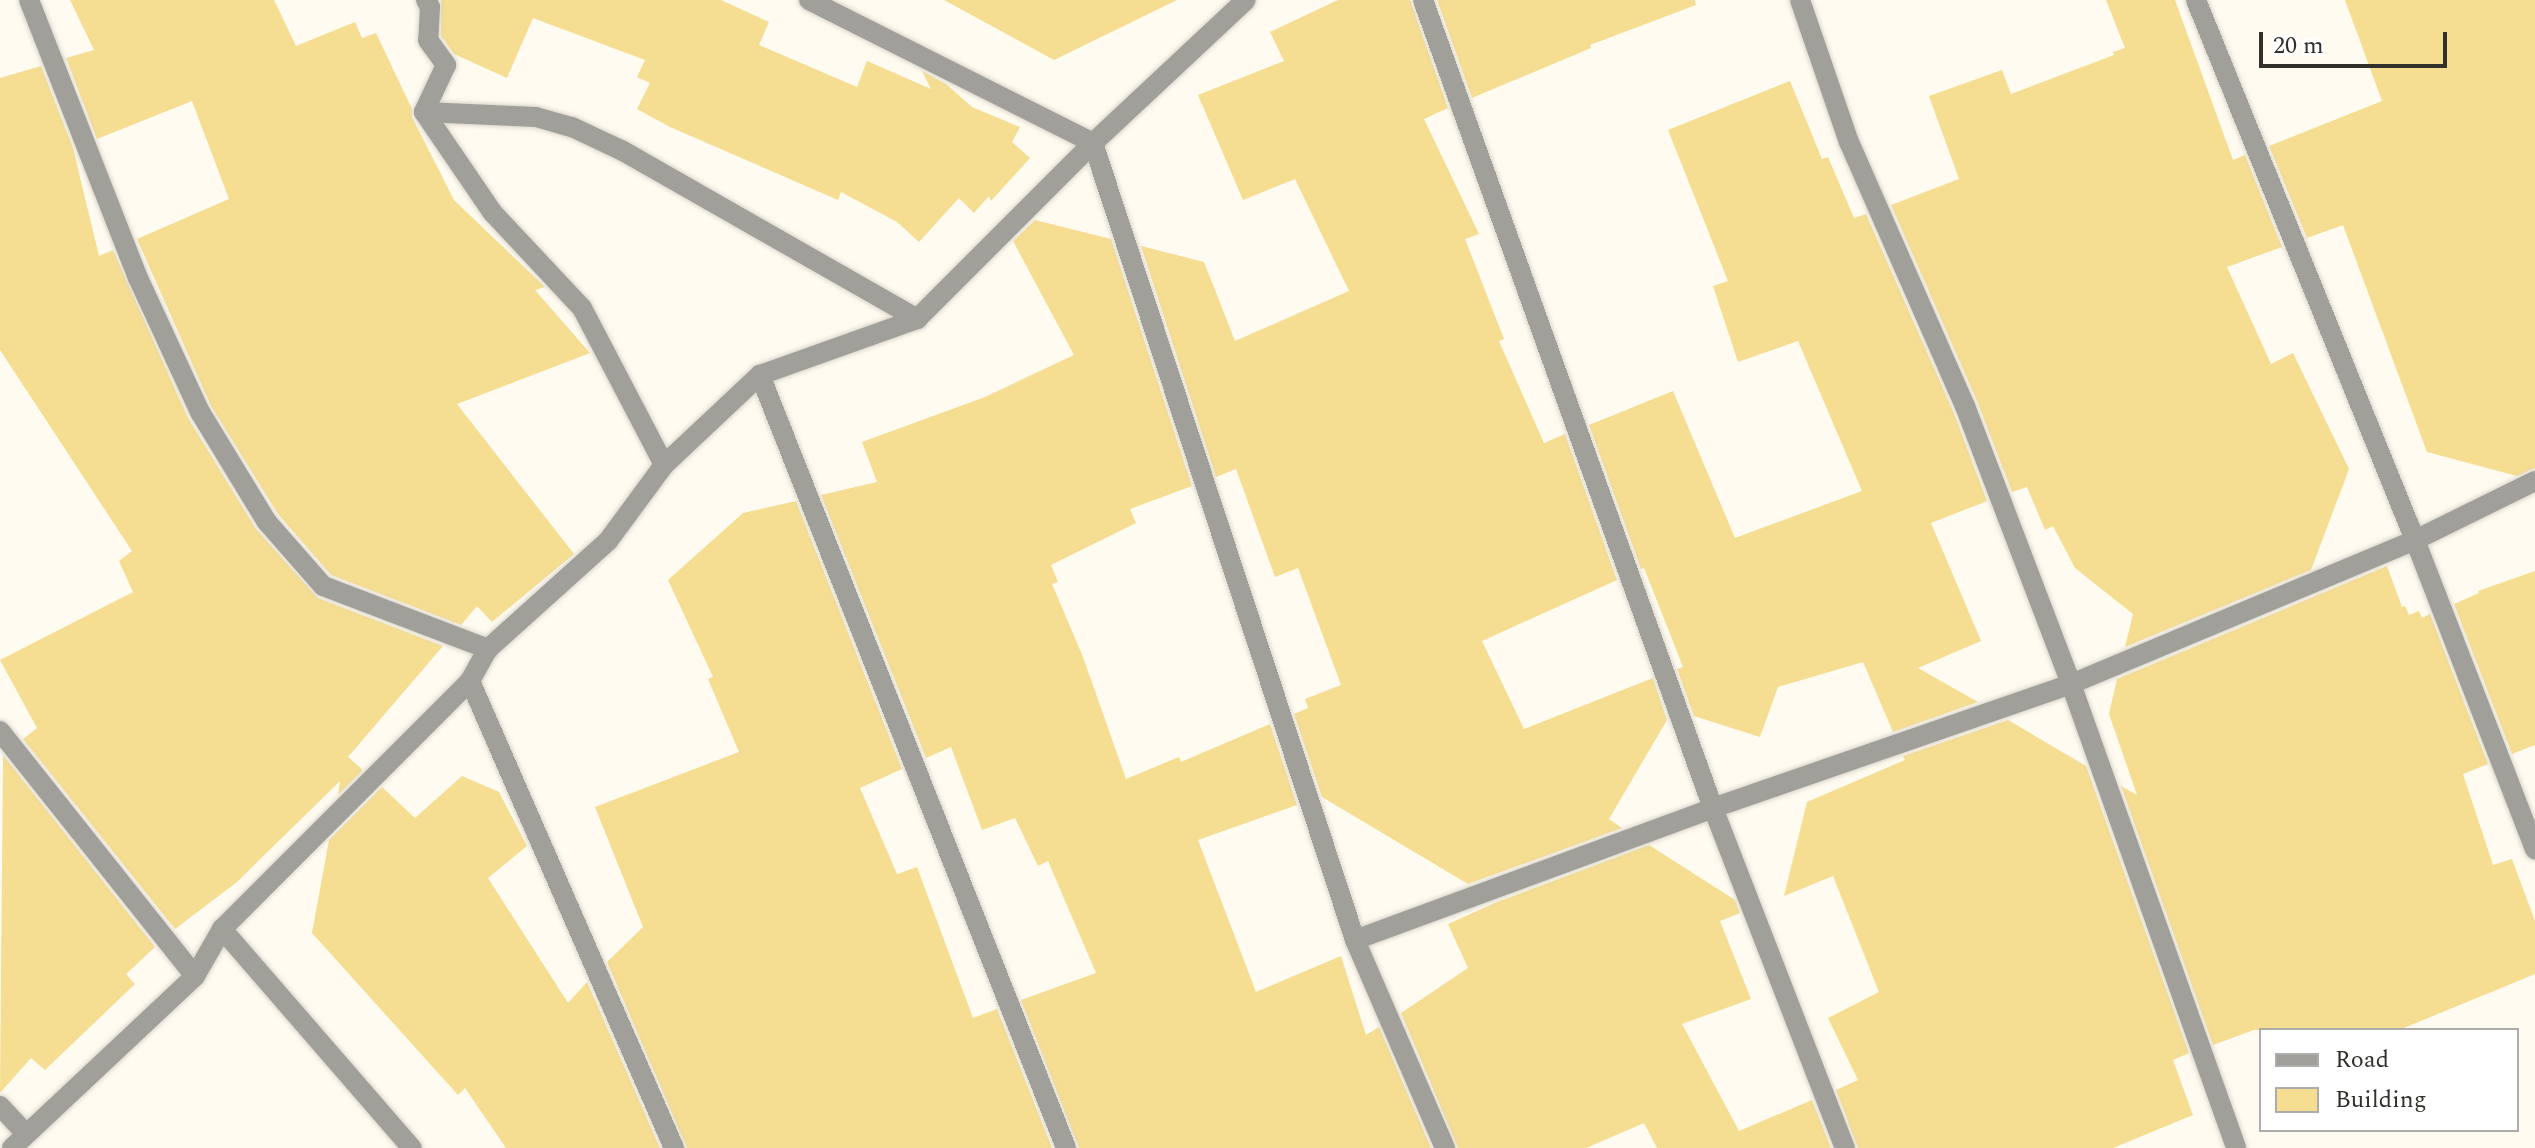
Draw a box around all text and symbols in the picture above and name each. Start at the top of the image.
scale bar [2263,16,2451,66]
text: 20 m [2273,28,2324,64]
legend [2259,1028,2519,1132]
text: Road [2335,1042,2389,1078]
text: Building [2335,1082,2427,1118]

